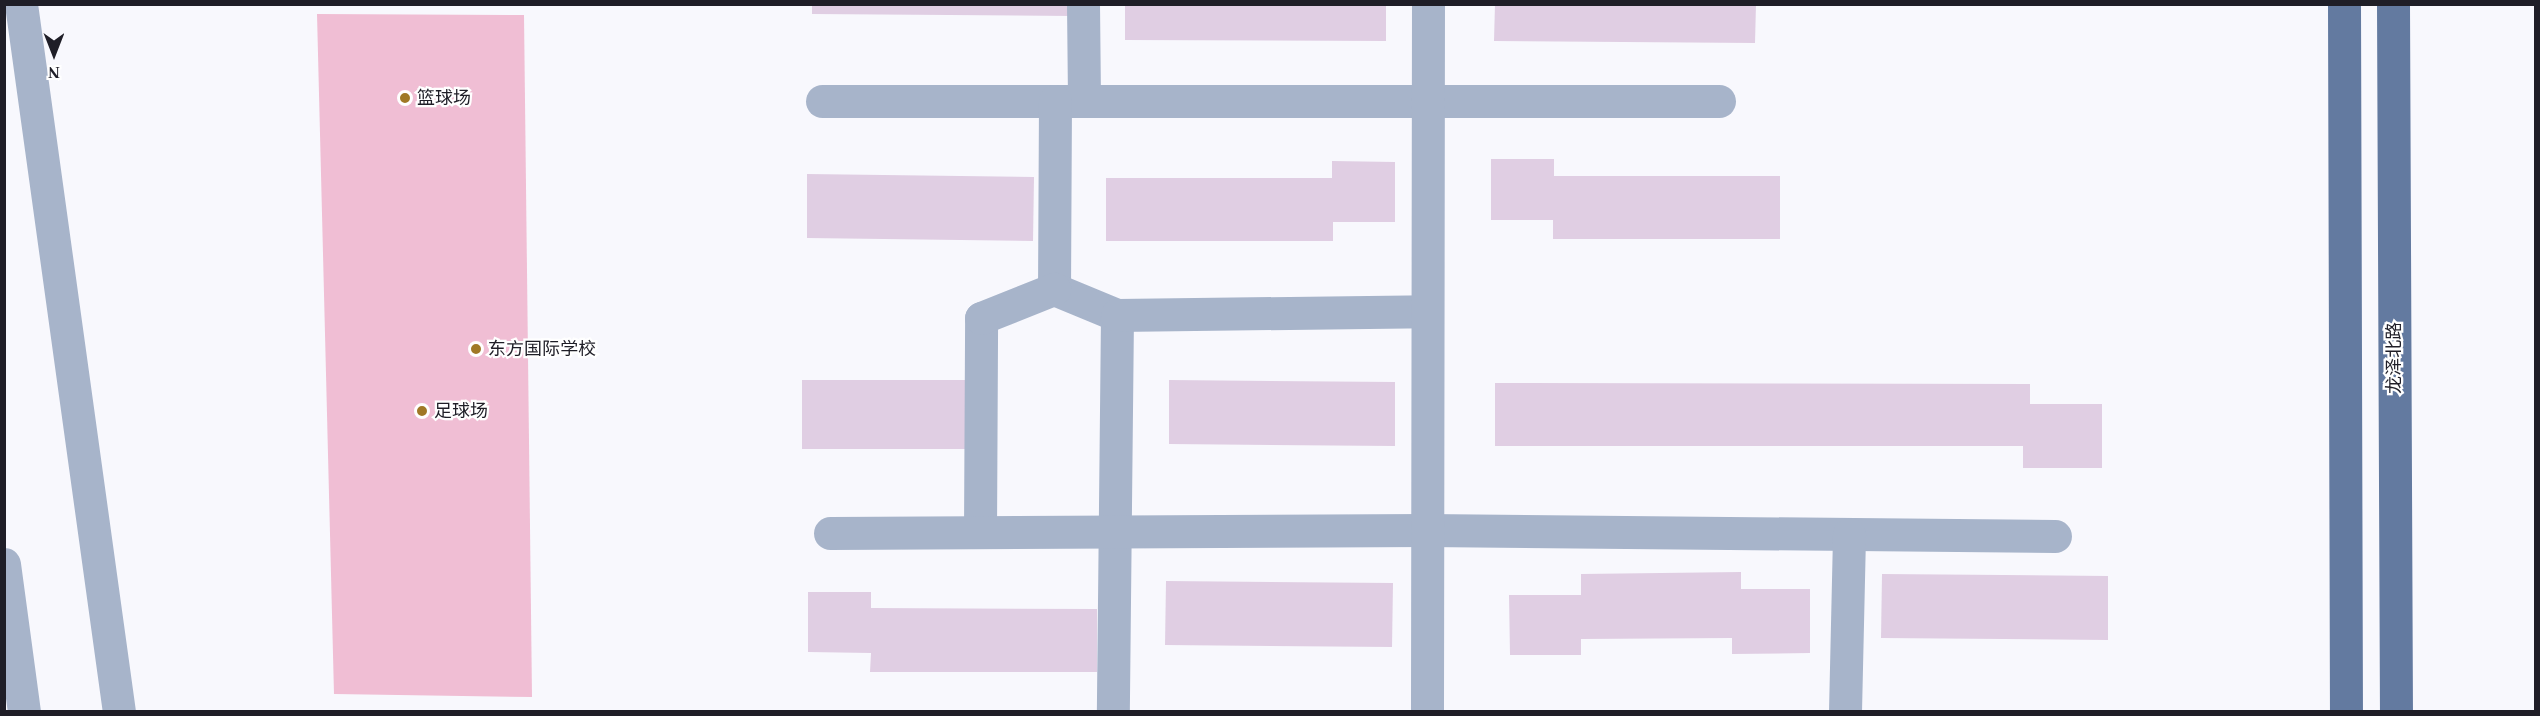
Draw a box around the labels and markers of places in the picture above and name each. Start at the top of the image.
place label: 篮球场 [417,87,471,109]
marker: 篮球场 [398,91,412,105]
place label: 东方国际学校 [488,338,596,360]
marker: 东方国际学校 [469,342,483,356]
place label: 足球场 [434,400,488,422]
marker: 足球场 [415,404,429,418]

